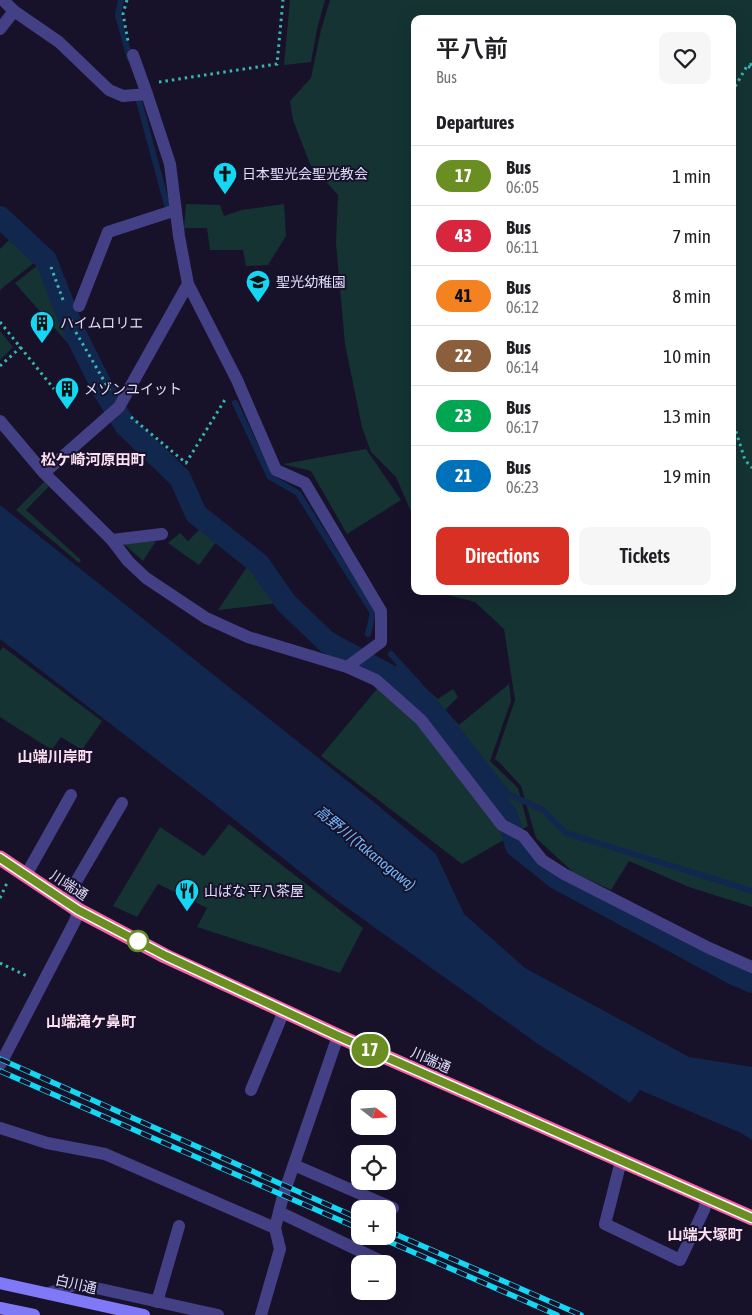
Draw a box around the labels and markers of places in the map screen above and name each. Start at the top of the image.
church icon: 日本聖光会聖光教会 [212,161,238,195]
place label: 日本聖光会聖光教会 [242,166,368,182]
school or university icon: 聖光幼稚園 [245,269,271,303]
place label: 聖光幼稚園 [276,274,346,290]
building icon: ハイムロリエ [29,310,55,344]
place label: ハイムロリエ [60,315,143,331]
building icon: メゾンユイット [54,376,80,410]
place label: メゾンユイット [84,381,182,397]
restaurant icon: 山ばな 平八茶屋 [174,878,200,912]
place label: 山ばな 平八茶屋 [204,883,304,899]
unlabelled marker [127,930,149,952]

